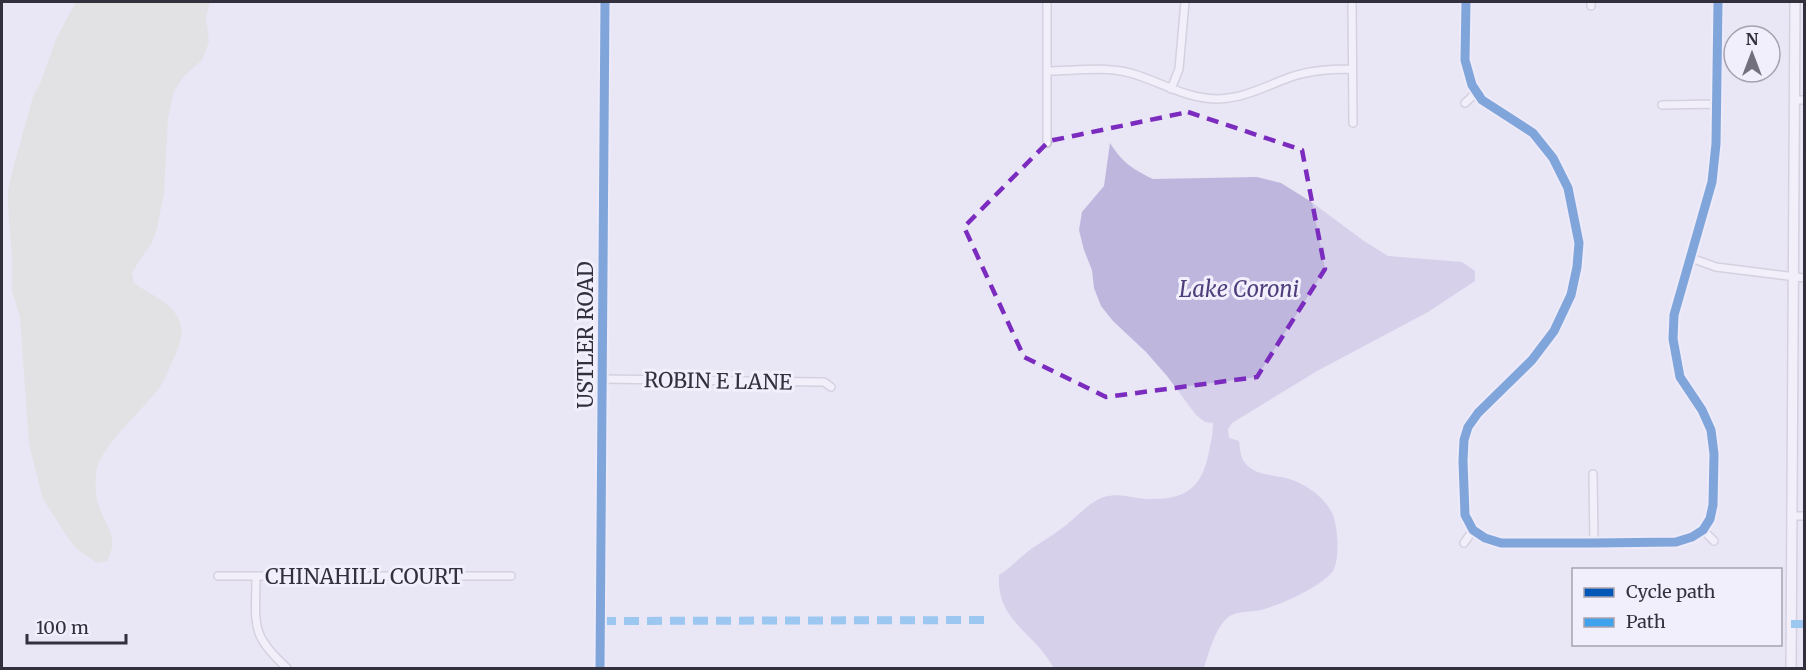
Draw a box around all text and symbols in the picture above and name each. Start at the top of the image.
north arrow [1722,24,1782,84]
text: N [1746,29,1759,49]
street label: USTLER ROAD [572,261,599,409]
water label: Lake Coroni [1179,275,1299,303]
street label: ROBIN E LANE [644,366,793,396]
street label: CHINAHILL COURT [265,563,463,590]
legend [1572,568,1782,646]
text: Cycle path [1626,580,1716,603]
scale bar [27,607,126,645]
text: Path [1626,610,1666,633]
text: 100 m [36,616,89,639]

